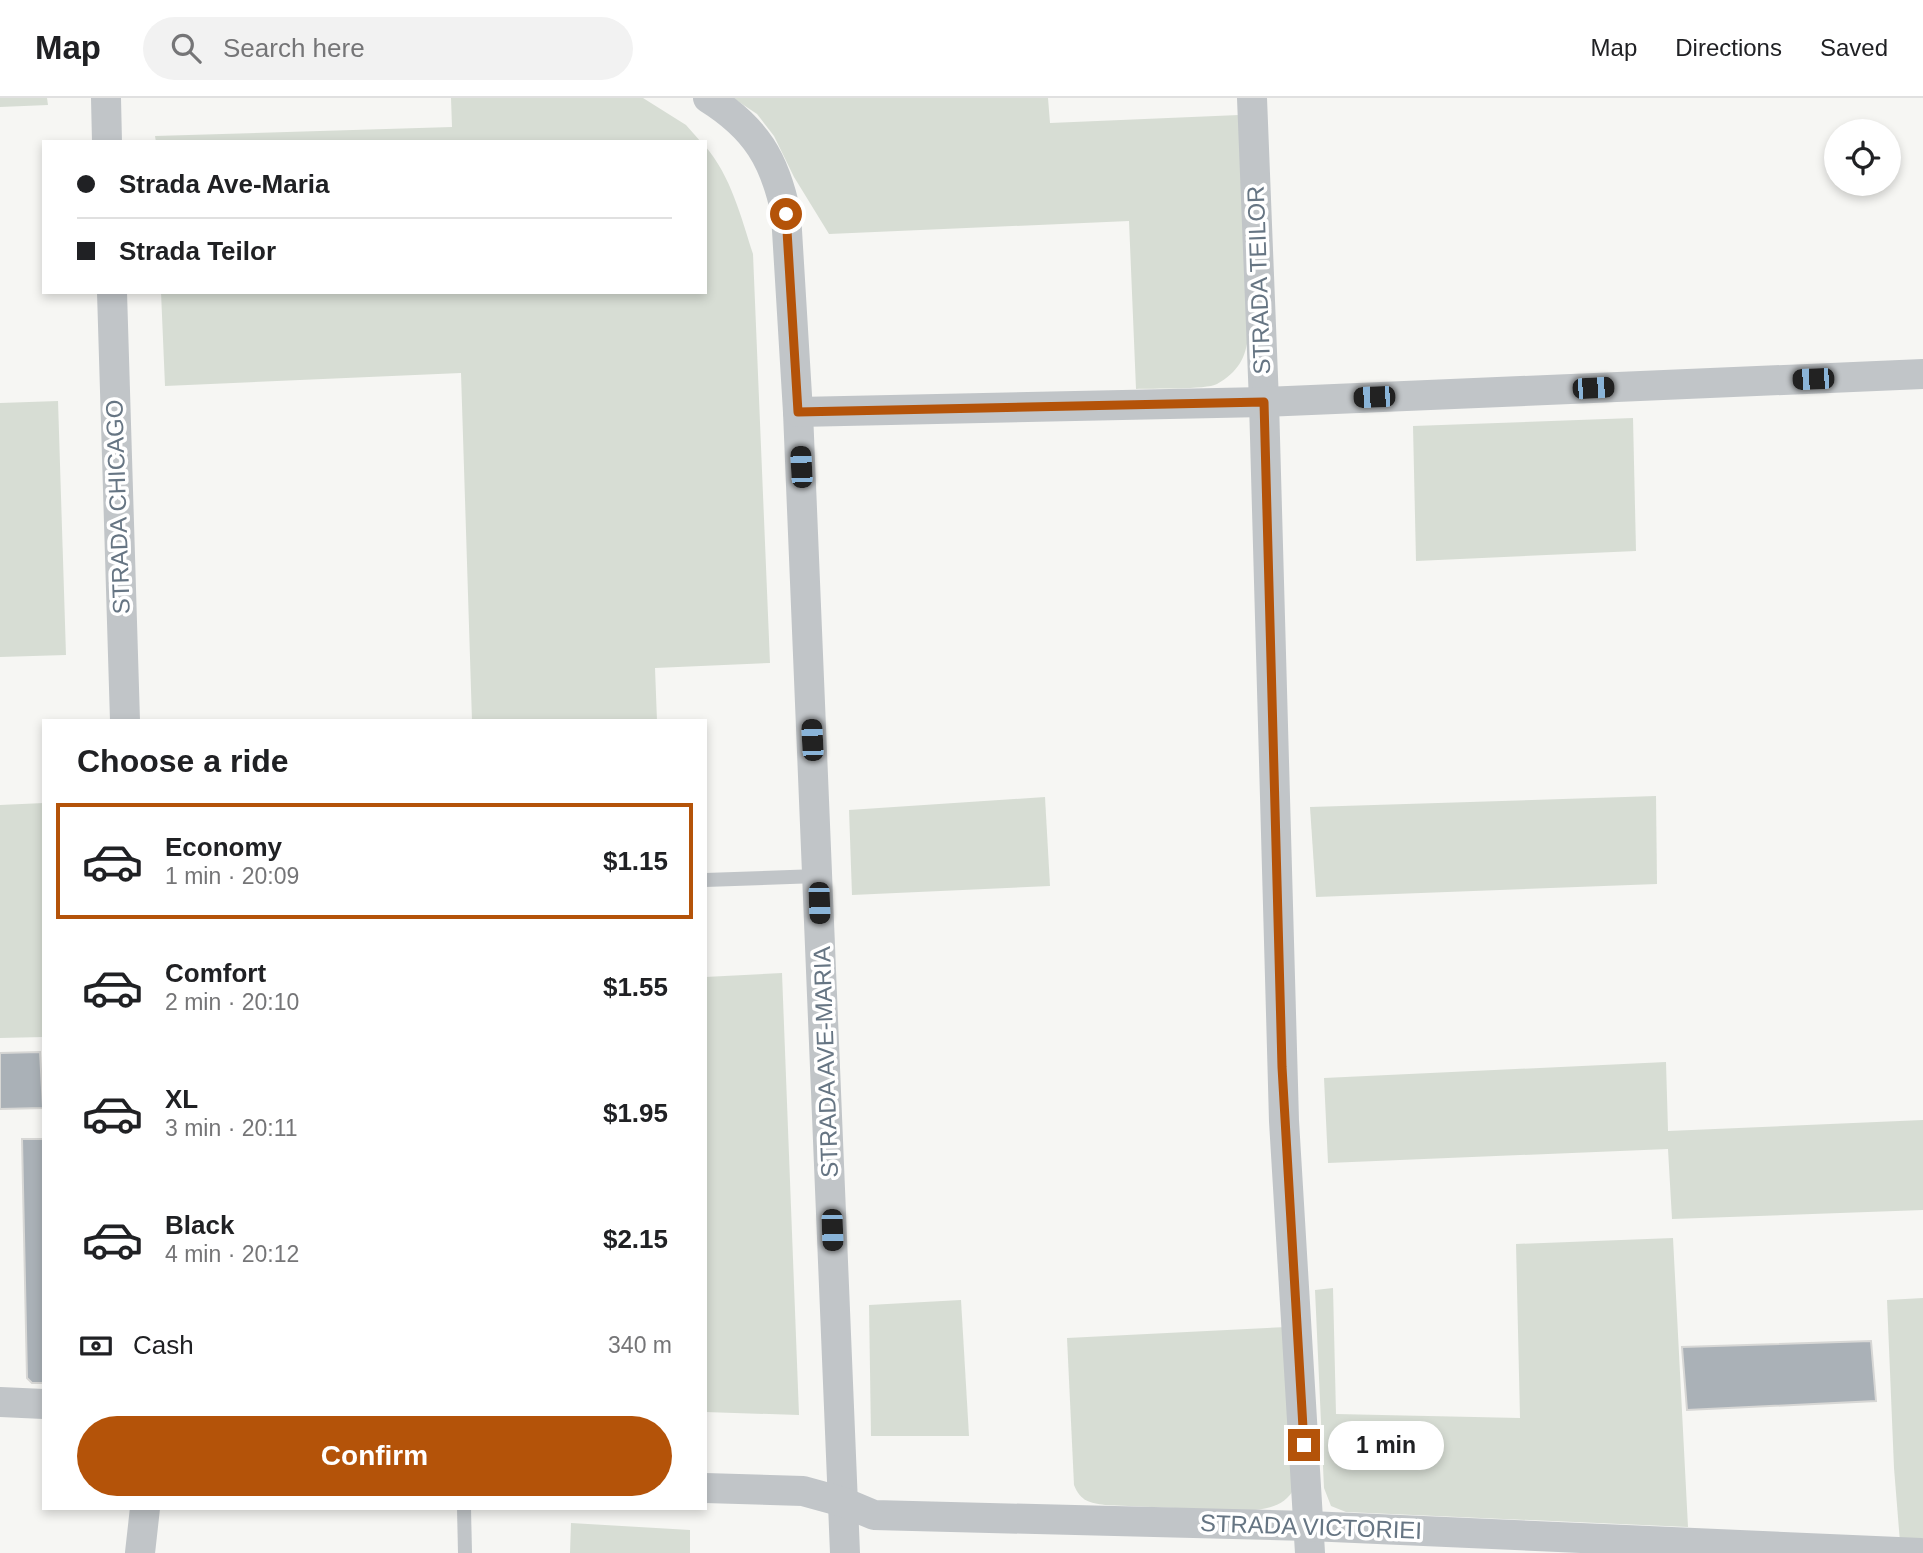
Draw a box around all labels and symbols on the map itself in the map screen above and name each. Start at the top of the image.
street label: STRADA TEILOR [1242,185,1275,375]
route start [770,198,802,230]
car [1792,368,1835,390]
car [1572,376,1615,400]
car [1353,386,1396,408]
street label: STRADA CHICAGO [100,399,135,615]
car [790,445,813,489]
car [801,718,824,762]
car [808,882,831,924]
street label: STRADA AVE-MARIA [808,946,843,1178]
car [821,1209,844,1251]
callout: 1 min [1328,1420,1444,1470]
route end [1288,1429,1320,1461]
street label: STRADA VICTORIEI [1199,1509,1423,1544]

